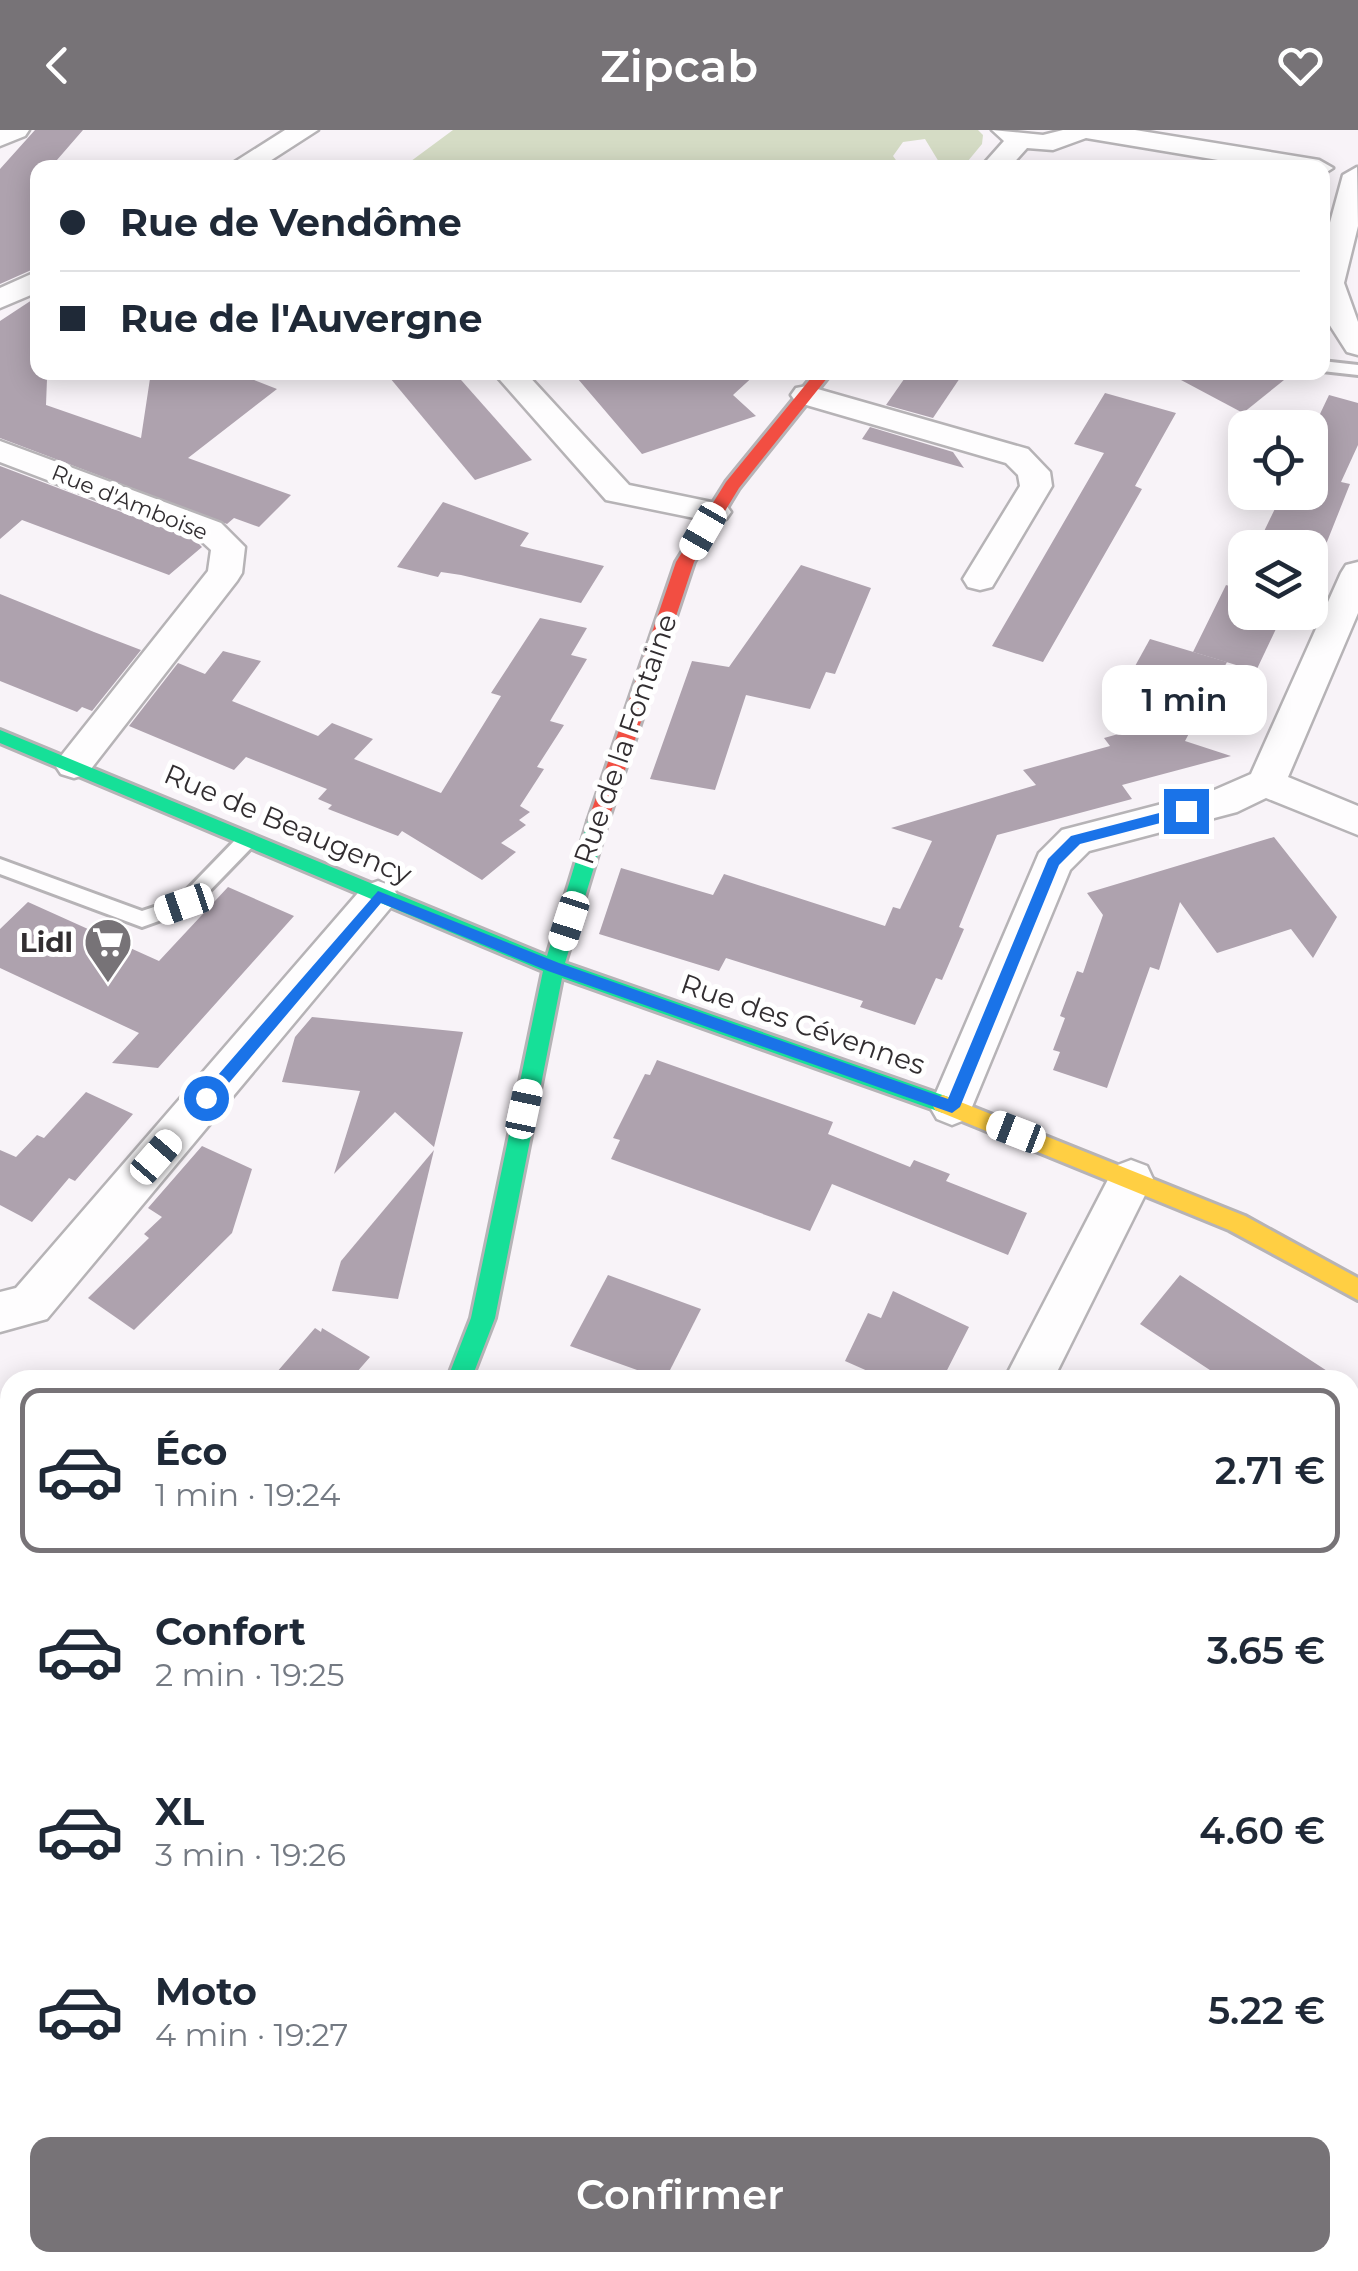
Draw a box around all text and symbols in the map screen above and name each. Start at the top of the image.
icon: back [30,38,85,93]
text: Zipcab [600,38,758,93]
icon: heart [1273,38,1328,93]
text: Rue de Vendôme [120,199,462,246]
text: Rue de l'Auvergne [120,295,482,342]
map controls [1228,410,1328,630]
button: locate [1228,410,1328,510]
street label: Rue d'Amboise [48,459,212,546]
car [675,498,731,564]
button: layers [1228,530,1328,630]
street label: Rue de la Fontaine [566,609,684,869]
callout: 1 min [1104,666,1268,736]
text: 1 min [1142,680,1227,719]
street label: Rue de Beaugency [159,757,418,892]
route end [1164,789,1209,834]
car [151,880,217,928]
car [545,888,593,954]
supermarket icon: Lidl [82,916,134,984]
place label: Lidl [20,925,73,959]
street label: Rue des Cévennes [676,966,930,1082]
route start [184,1076,229,1121]
car [503,1077,545,1141]
car [983,1107,1049,1157]
car [125,1125,187,1189]
icon: car [35,1426,125,1516]
text: Éco [155,1428,227,1475]
text: 2.71 € [1215,1447,1325,1494]
text: 1 min · 19:24 [155,1475,340,1514]
icon: car [35,1606,125,1696]
text: Confort [155,1608,306,1655]
text: 3.65 € [1207,1627,1325,1674]
text: 2 min · 19:25 [155,1655,345,1694]
icon: car [35,1786,125,1876]
text: XL [155,1788,204,1835]
text: 4.60 € [1199,1807,1325,1854]
text: 3 min · 19:26 [155,1835,346,1874]
icon: car [35,1966,125,2056]
text: Moto [155,1968,257,2015]
text: 5.22 € [1208,1987,1325,2034]
text: 4 min · 19:27 [155,2015,348,2054]
button: Confirmer [30,2137,1330,2252]

